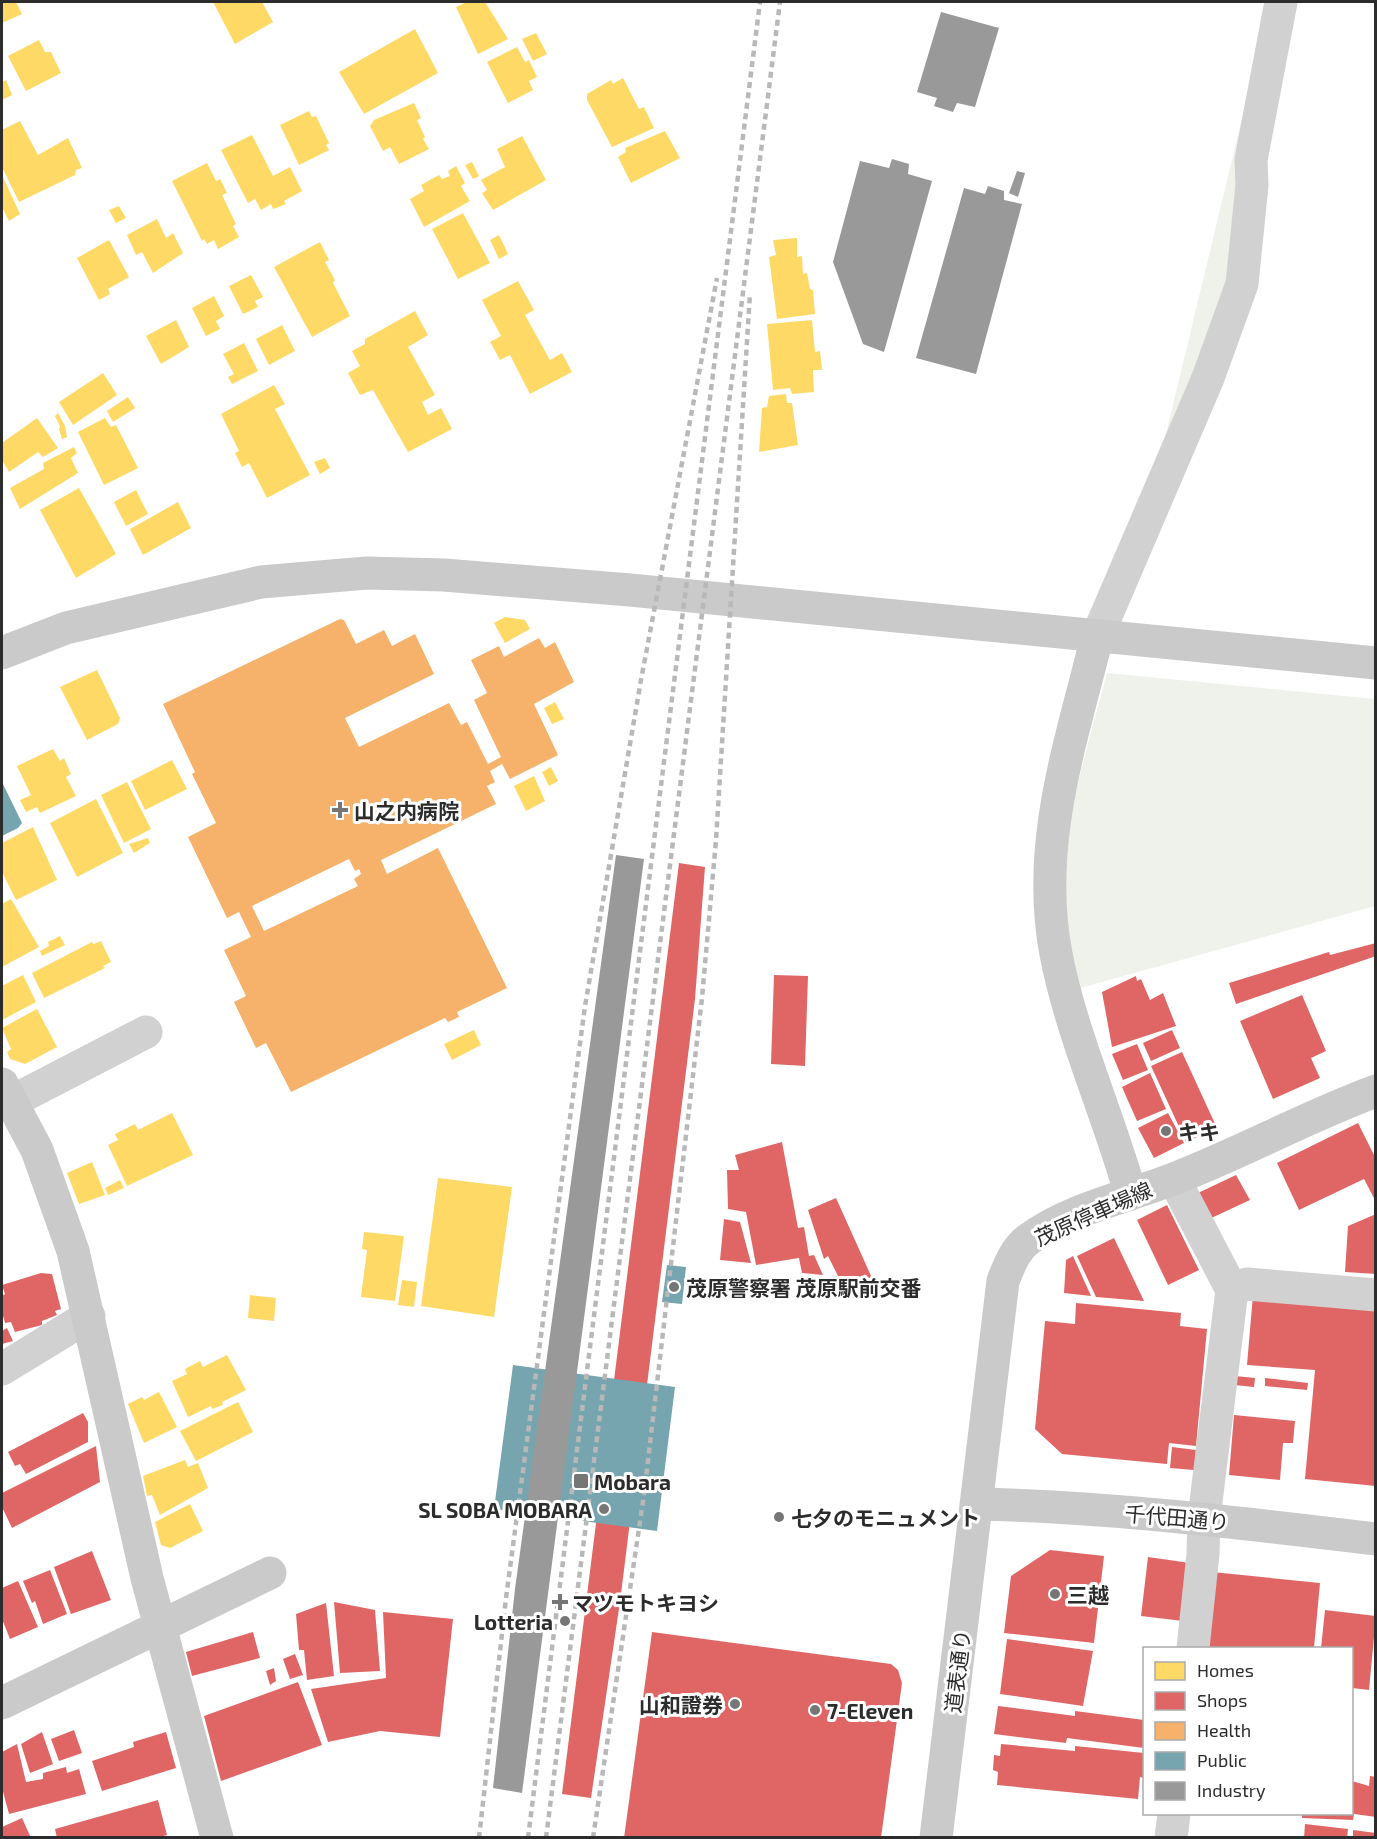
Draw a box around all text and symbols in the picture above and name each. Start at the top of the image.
place label: 山之内病院 [354,798,459,823]
marker: 山之内病院 [331,801,349,819]
place label: キキ [1178,1119,1220,1144]
marker: キキ [1159,1124,1173,1138]
street label: 茂原停車場線 [1030,1176,1156,1250]
place label: 茂原警察署 茂原駅前交番 [686,1275,922,1300]
marker: 茂原警察署 茂原駅前交番 [667,1280,681,1294]
place label: Mobara [594,1469,671,1494]
marker: Mobara [572,1472,590,1490]
place label: SL SOBA MOBARA [418,1497,592,1522]
street label: 千代田通り [1124,1500,1230,1534]
marker: SL SOBA MOBARA [597,1502,611,1516]
place label: 七夕のモニュメント [791,1505,980,1530]
marker: 七夕のモニュメント [772,1510,786,1524]
place label: 三越 [1067,1582,1109,1607]
marker: 三越 [1048,1587,1062,1601]
place label: マツモトキヨシ [572,1590,719,1615]
marker: マツモトキヨシ [553,1595,567,1609]
place label: Lotteria [474,1609,553,1634]
marker: Lotteria [558,1614,572,1628]
street label: 道表通り [939,1628,975,1714]
legend [1143,1647,1353,1815]
text: Homes [1197,1659,1254,1681]
text: Shops [1197,1689,1247,1711]
place label: 山和證券 [639,1692,723,1717]
marker: 山和證券 [728,1697,742,1711]
place label: 7-Eleven [827,1698,913,1723]
marker: 7-Eleven [808,1703,822,1717]
text: Health [1197,1719,1251,1741]
text: Public [1197,1749,1247,1771]
text: Industry [1197,1779,1266,1801]

